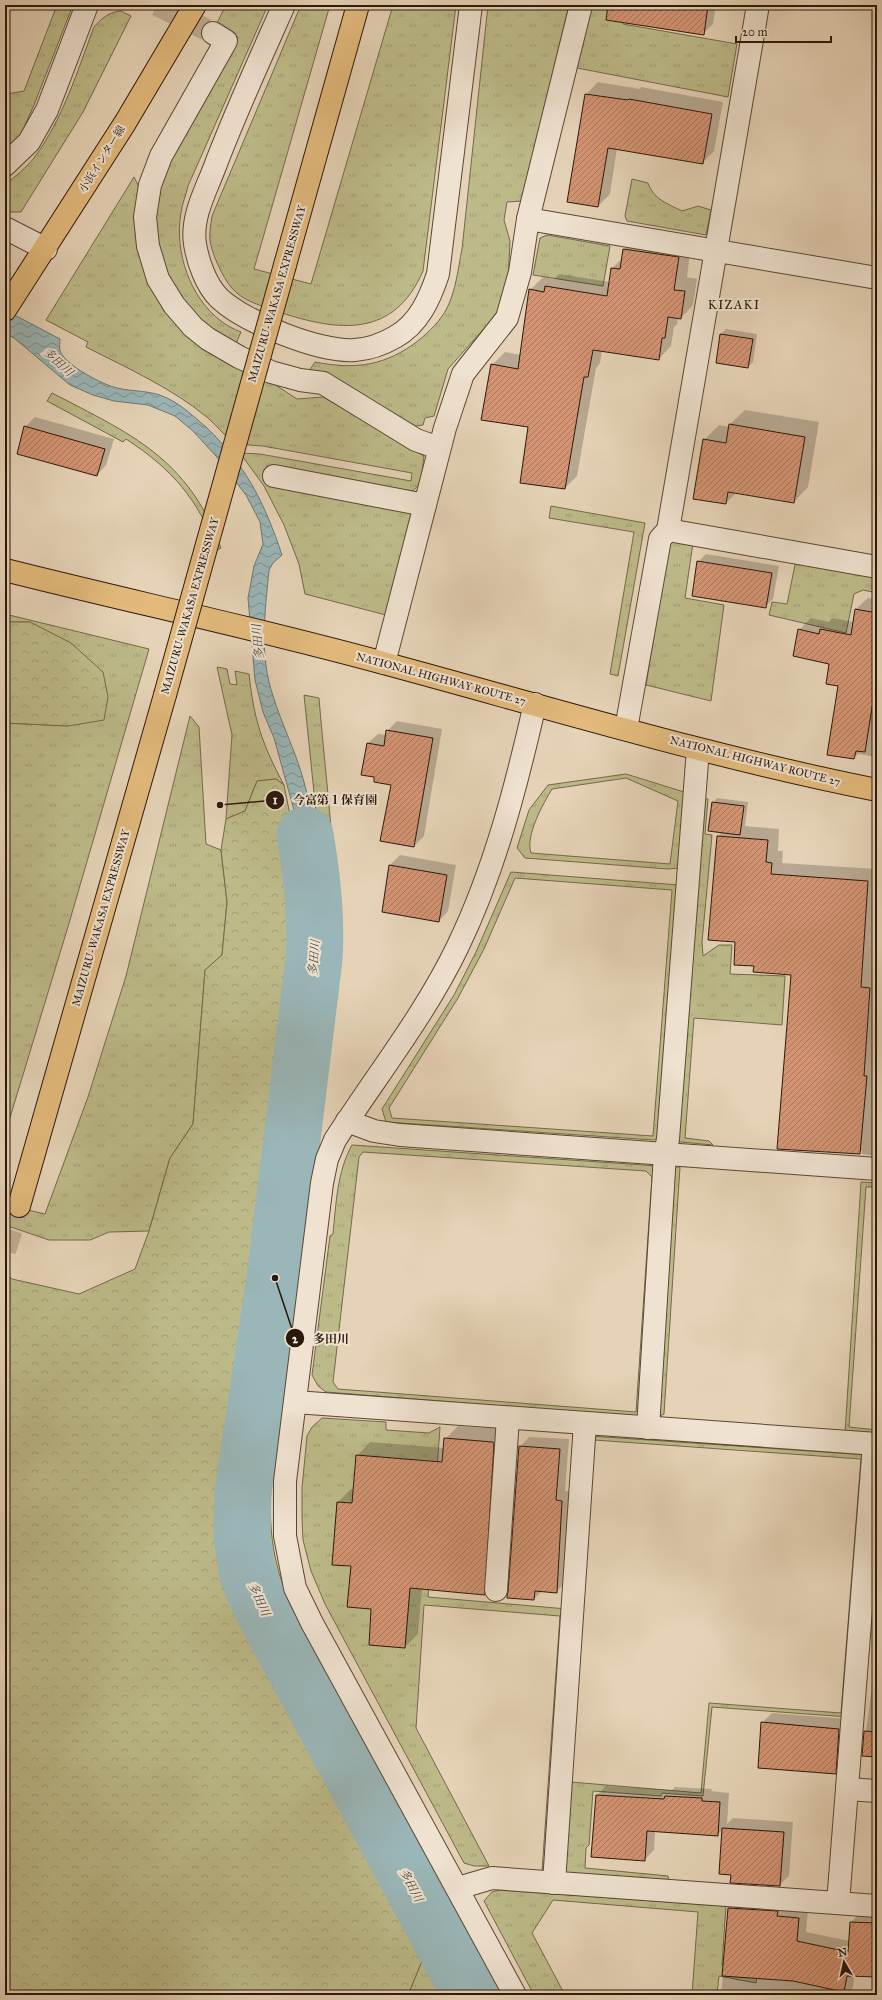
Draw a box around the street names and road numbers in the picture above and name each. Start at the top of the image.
street label: 小浜インター線 [76,123,128,195]
street label: MAIZURU-WAKASA EXPRESSWAY [245,203,309,384]
street label: MAIZURU-WAKASA EXPRESSWAY [158,515,222,696]
street label: NATIONAL HIGHWAY ROUTE 27 [355,650,527,708]
street label: NATIONAL HIGHWAY ROUTE 27 [668,733,842,789]
street label: MAIZURU-WAKASA EXPRESSWAY [69,827,133,1008]

